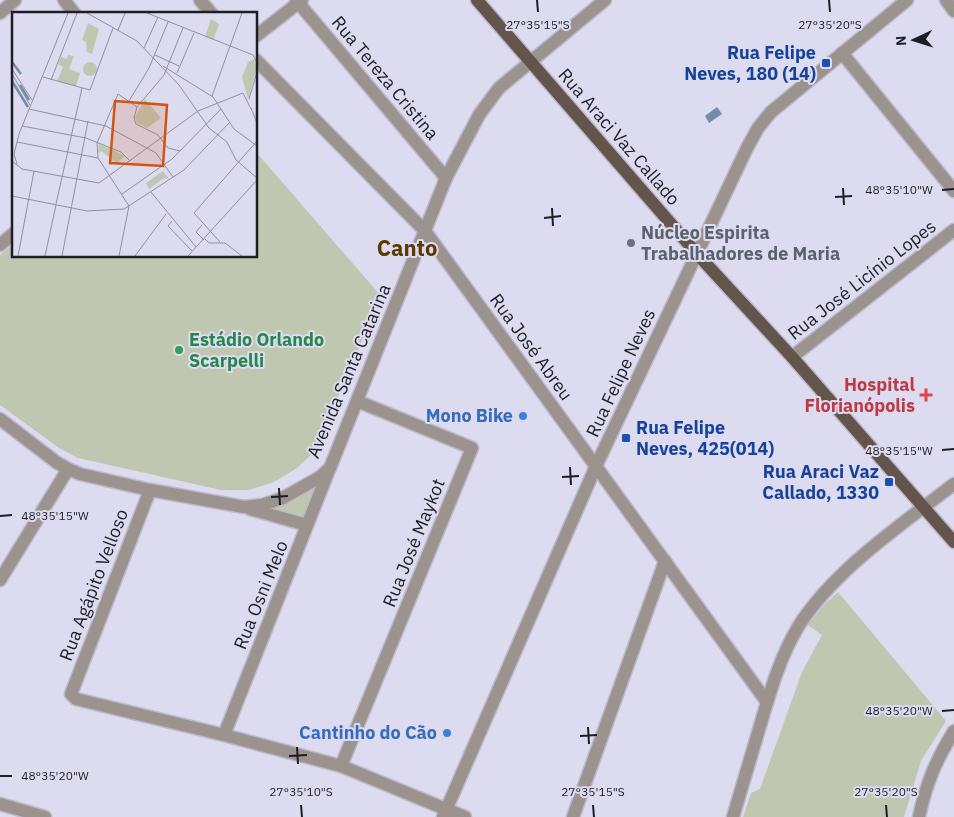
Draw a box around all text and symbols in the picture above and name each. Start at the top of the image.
street label: Rua Tereza Cristina [327,11,444,145]
inset map [12,12,258,258]
north arrow [889,15,939,65]
text: 27°35'15"S [506,17,570,32]
text: 27°35'20"S [798,17,862,32]
text: N [892,35,910,47]
place label: Rua Felipe Neves, 180 (14) [684,41,816,85]
marker: Rua Felipe Neves, 180 (14) [820,57,832,69]
street label: Rua Araci Vaz Callado [554,63,685,210]
text: 48°35'10"W [865,182,933,197]
street label: Rua José Licínio Lopes [783,215,940,345]
place label: Núcleo Espirita Trabalhadores de Maria [641,221,840,265]
district label: Canto [377,233,437,262]
marker: Núcleo Espirita Trabalhadores de Maria [625,237,637,249]
street label: Avenida Santa Catarina [301,280,396,461]
street label: Rua José Abreu [485,289,578,405]
street label: Rua Felipe Neves [581,305,660,441]
place label: Estádio Orlando Scarpelli [189,328,324,372]
marker: Estádio Orlando Scarpelli [173,344,185,356]
place label: Hospital Florianópolis [805,373,916,417]
marker: Hospital Florianópolis [919,388,933,402]
place label: Mono Bike [426,404,513,427]
marker: Mono Bike [517,410,529,422]
place label: Rua Felipe Neves, 425(014) [636,416,774,460]
marker: Rua Felipe Neves, 425(014) [620,432,632,444]
text: 48°35'15"W [865,443,933,458]
place label: Rua Araci Vaz Callado, 1330 [762,460,879,504]
street label: Rua José Maykot [377,475,450,610]
marker: Rua Araci Vaz Callado, 1330 [883,476,895,488]
street label: Rua Agápito Velloso [54,506,133,664]
text: 48°35'15"W [21,508,89,523]
street label: Rua Osni Melo [228,537,293,653]
text: 48°35'20"W [865,703,933,718]
place label: Cantinho do Cão [299,721,437,744]
marker: Cantinho do Cão [441,727,453,739]
text: 48°35'20"W [21,768,89,783]
text: 27°35'10"S [269,784,333,799]
text: 27°35'15"S [561,784,625,799]
text: 27°35'20"S [854,784,918,799]

